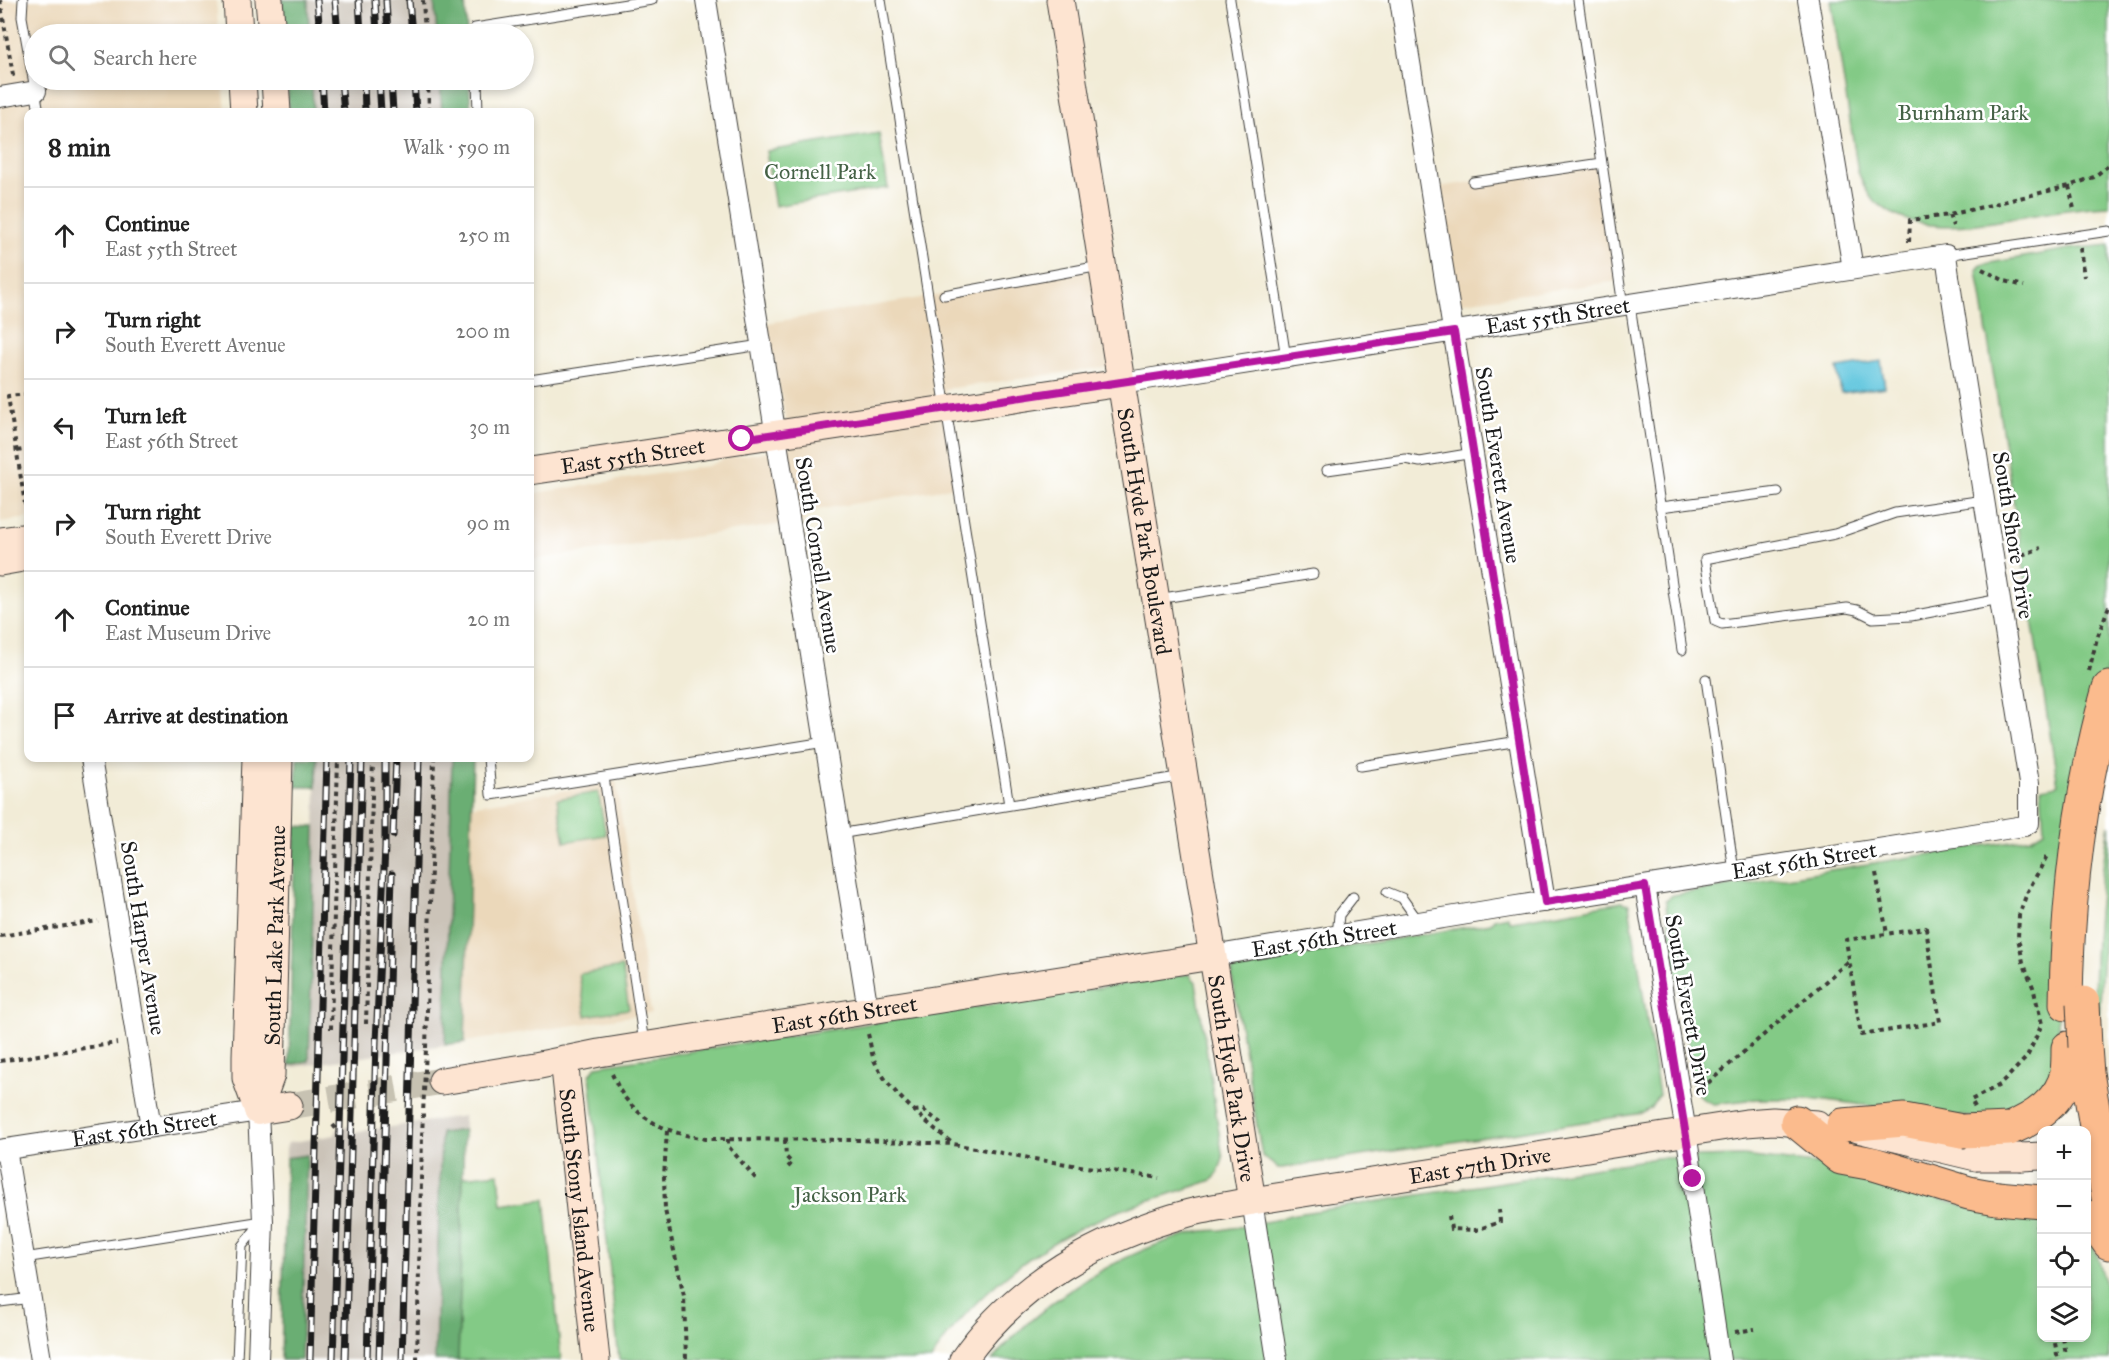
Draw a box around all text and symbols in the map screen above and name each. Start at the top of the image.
search box [24,24,534,90]
icon: search [45,41,78,74]
text: Search here [93,44,197,71]
park label: Burnham Park [1898,99,2029,126]
text: 8 min [48,131,111,163]
text: Walk · 590 m [403,135,510,159]
park label: Cornell Park [764,158,877,185]
text: Continue [105,210,190,237]
icon: ahead [48,219,81,252]
text: 250 m [458,223,510,247]
text: East 55th Street [105,237,237,261]
street label: East 55th Street [1484,291,1632,340]
text: Turn right [105,306,201,333]
icon: right [48,315,81,348]
text: 200 m [456,319,510,343]
text: South Everett Avenue [105,333,286,357]
street label: South Everett Avenue [1470,365,1527,565]
text: Turn left [105,402,187,429]
street label: South Hyde Park Boulevard [1111,406,1178,657]
icon: left [48,411,81,444]
text: 30 m [469,415,510,439]
route start [728,425,754,451]
text: East 56th Street [105,429,238,453]
street label: East 55th Street [559,432,707,480]
street label: South Shore Drive [1987,449,2040,621]
street label: South Cornell Avenue [790,455,847,655]
text: Turn right [105,498,201,525]
icon: right [48,507,81,540]
text: 90 m [467,511,510,535]
text: South Everett Drive [105,525,272,549]
text: Continue [105,594,190,621]
icon: ahead [48,603,81,636]
text: 20 m [467,607,510,631]
text: East Museum Drive [105,621,271,645]
icon: arrive [48,699,81,732]
text: Arrive at destination [105,702,288,729]
street label: South Lake Park Avenue [259,825,291,1046]
street label: East 56th Street [1730,836,1879,885]
street label: South Harper Avenue [115,839,172,1037]
street label: South Everett Drive [1659,912,1718,1098]
street label: East 56th Street [1250,914,1399,963]
street label: South Hyde Park Drive [1202,973,1262,1184]
street label: East 56th Street [770,990,919,1039]
street label: South Stony Island Avenue [553,1087,606,1333]
street label: East 56th Street [70,1104,219,1153]
map controls [2037,1126,2091,1342]
button: + [2037,1126,2091,1180]
street label: East 57th Drive [1407,1141,1553,1190]
route end [1679,1165,1705,1191]
button: − [2037,1180,2091,1234]
park label: Jackson Park [792,1181,907,1208]
button: locate [2037,1234,2091,1288]
button: layers [2037,1288,2091,1342]

